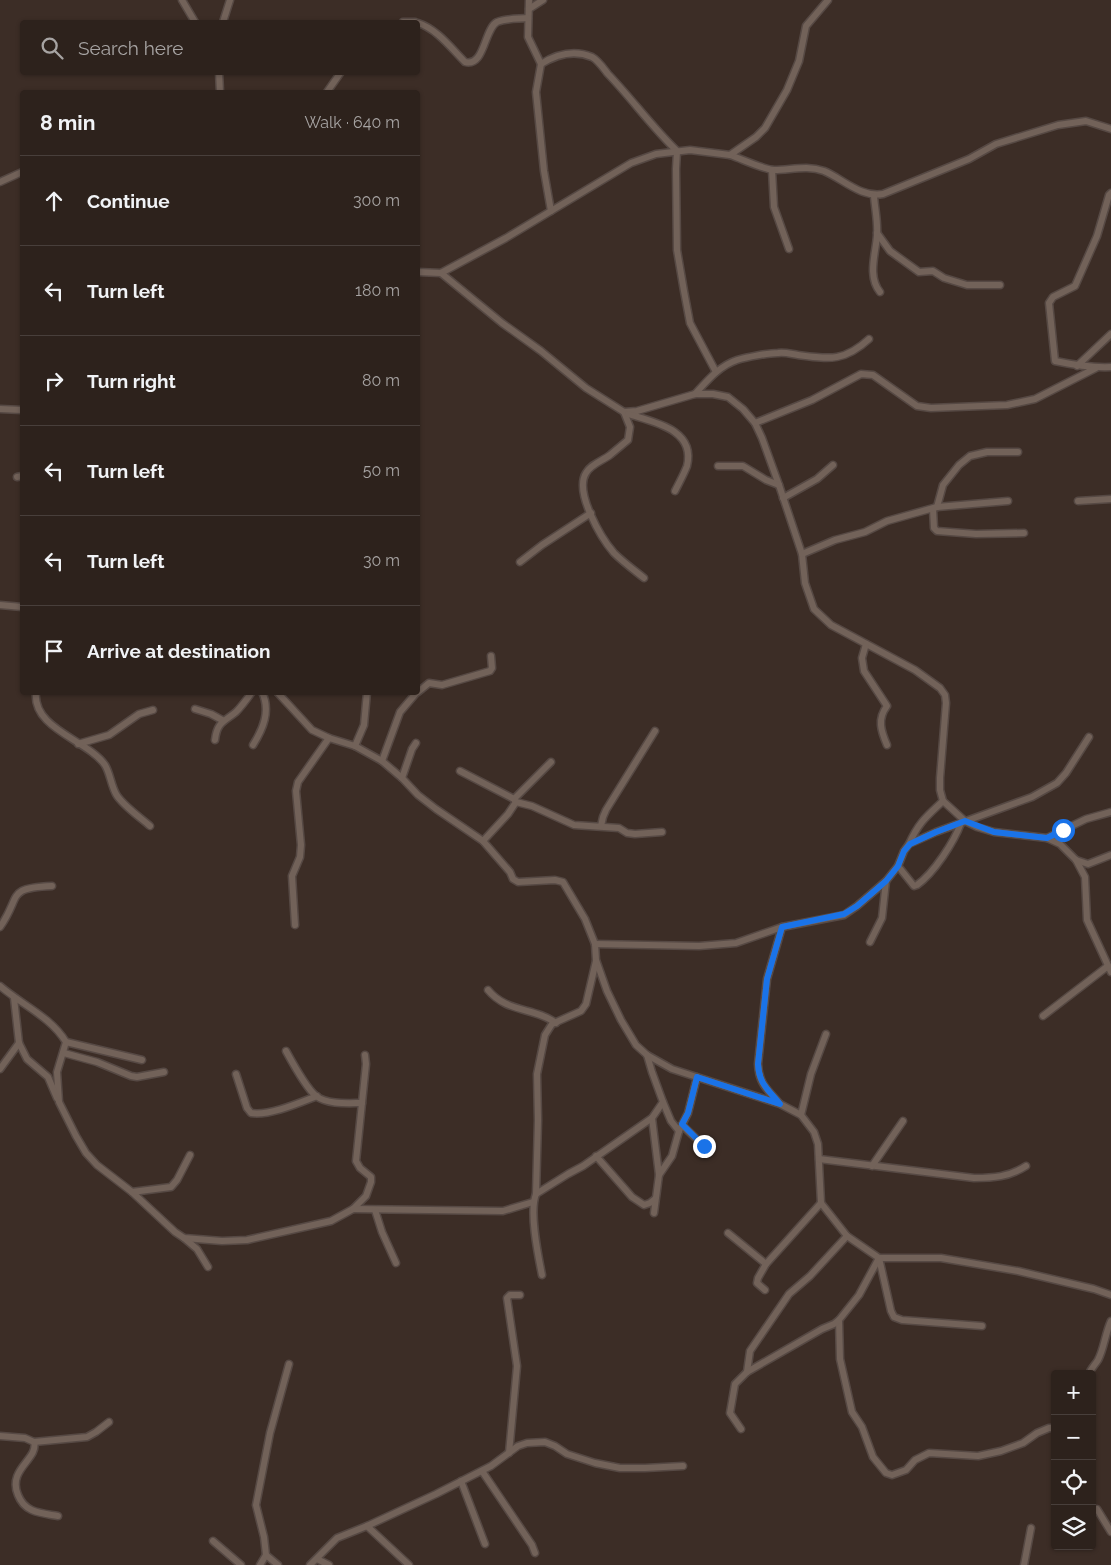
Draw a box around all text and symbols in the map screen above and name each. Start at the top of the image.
search box [20,20,420,75]
icon: search [38,34,66,62]
text: Search here [78,37,184,59]
text: 8 min [40,110,95,135]
text: Walk · 640 m [304,113,400,132]
icon: ahead [40,187,68,215]
text: Continue [87,190,170,212]
text: 300 m [353,191,400,210]
icon: left [40,277,68,305]
text: Turn left [87,280,164,302]
text: 180 m [355,281,400,300]
icon: right [40,367,68,395]
text: Turn right [87,370,176,392]
text: 80 m [362,371,400,390]
icon: left [40,457,68,485]
text: Turn left [87,460,164,482]
text: 50 m [363,461,400,480]
icon: left [40,547,68,575]
text: Turn left [87,550,164,572]
text: 30 m [363,551,400,570]
icon: arrive [40,637,68,665]
text: Arrive at destination [87,640,271,662]
route start [1052,819,1075,842]
route end [693,1135,716,1158]
map controls [1051,1370,1096,1550]
button: + [1051,1370,1096,1415]
button: − [1051,1415,1096,1460]
button: locate [1051,1460,1096,1505]
button: layers [1051,1505,1096,1550]

